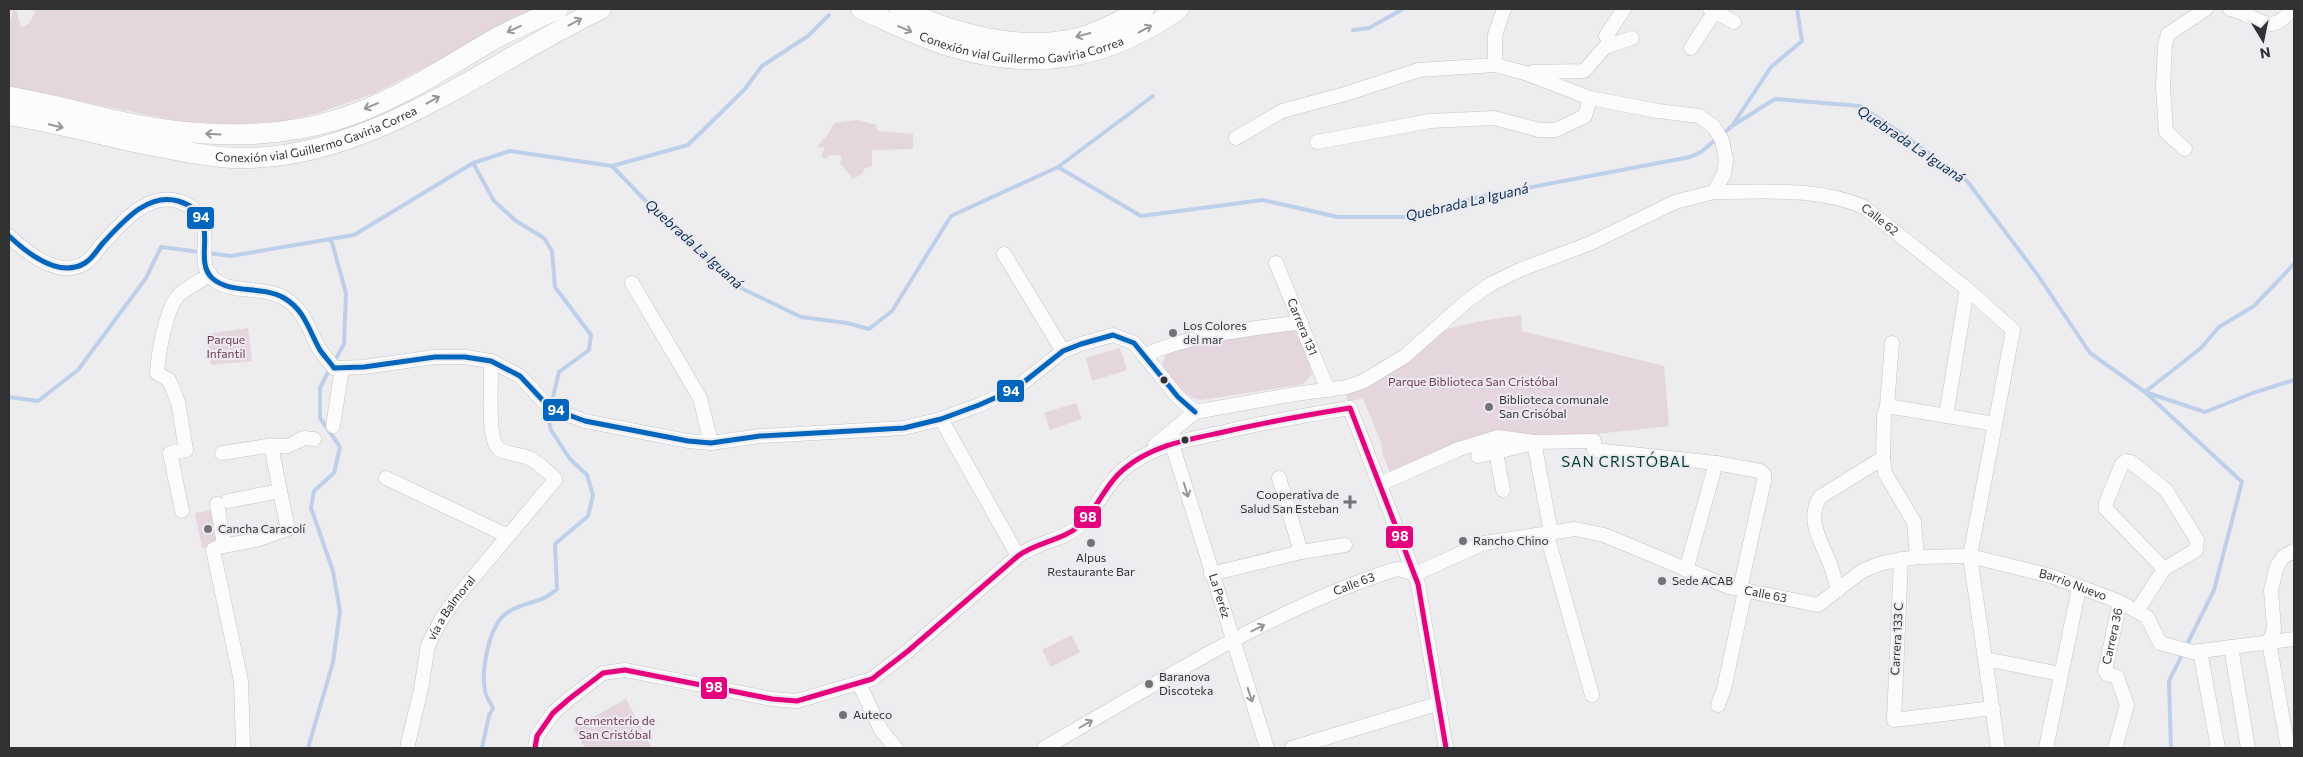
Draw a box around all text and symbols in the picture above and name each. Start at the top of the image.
north arrow [2238,15,2288,65]
one-way arrow [568,17,582,27]
one-way arrow [897,24,912,34]
one-way arrow [1137,24,1152,33]
one-way arrow [507,25,522,35]
street label: Conexión vial Guillermo Gaviria Correa [916,26,1126,44]
text: Conexión vial Guillermo Gaviria Correa [917,28,1125,65]
one-way arrow [1076,31,1092,40]
text: N [2259,44,2272,63]
one-way arrow [425,95,439,105]
water label: Quebrada La Iguaná [1854,101,1969,186]
one-way arrow [364,102,379,112]
street label: Conexión vial Guillermo Gaviria Correa [215,103,419,164]
one-way arrow [48,121,64,131]
one-way arrow [205,129,221,138]
water label: Quebrada La Iguaná [1404,179,1531,224]
water label: Quebrada La Iguaná [642,195,747,293]
street label: Calle 62 [1859,200,1902,238]
line badge: 94 [186,206,215,230]
text: 94 [192,208,210,225]
street label: Carrera 131 [1285,296,1321,357]
place label: Los Colores del mar [1183,318,1247,346]
marker: Los Colores del mar [1167,327,1179,339]
park label: Parque Infantil [206,332,246,360]
park label: Parque Biblioteca San Cristóbal [1388,374,1558,388]
unlabelled marker [1159,375,1169,385]
line badge: 94 [996,379,1025,403]
text: 94 [1002,382,1020,399]
place label: Biblioteca comunale San Crisóbal [1499,392,1609,420]
line badge: 94 [542,398,570,422]
text: 94 [547,401,565,418]
marker: Biblioteca comunale San Crisóbal [1483,401,1495,413]
unlabelled marker [1180,435,1190,445]
district label: SAN CRISTÓBAL [1561,451,1691,470]
one-way arrow [1181,482,1191,498]
place label: Cooperativa de Salud San Esteban [1240,487,1339,515]
marker: Cooperativa de Salud San Esteban [1343,495,1357,509]
line badge: 98 [1073,505,1102,529]
text: 98 [1079,508,1097,525]
place label: Cancha Caracolí [218,521,306,535]
marker: Cancha Caracolí [202,523,214,535]
line badge: 98 [1385,525,1414,549]
text: 98 [1391,527,1409,544]
place label: Rancho Chino [1473,533,1549,547]
marker: Rancho Chino [1457,535,1469,547]
marker: Alpus Restaurante Bar [1085,537,1097,549]
place label: Alpus Restaurante Bar [1047,550,1135,578]
street label: Barrio Nuevo [2038,565,2109,602]
street label: Calle 63 [1331,569,1376,598]
street label: La Peréz [1207,571,1234,620]
street label: vía a Balmoral [424,572,478,642]
place label: Sede ACAB [1672,573,1733,587]
marker: Sede ACAB [1656,575,1668,587]
street label: Calle 63 [1743,582,1789,605]
street label: Carrera 133 C [1887,602,1905,676]
street label: Carrera 36 [2099,606,2125,666]
one-way arrow [1250,622,1265,632]
place label: Baranova Discoteka [1159,669,1213,697]
line badge: 98 [700,676,728,700]
text: 98 [705,678,723,695]
marker: Baranova Discoteka [1143,678,1155,690]
one-way arrow [1245,687,1255,703]
place label: Auteco [853,707,892,721]
marker: Auteco [837,709,849,721]
park label: Cementerio de San Cristóbal [575,713,655,741]
one-way arrow [1078,719,1093,729]

